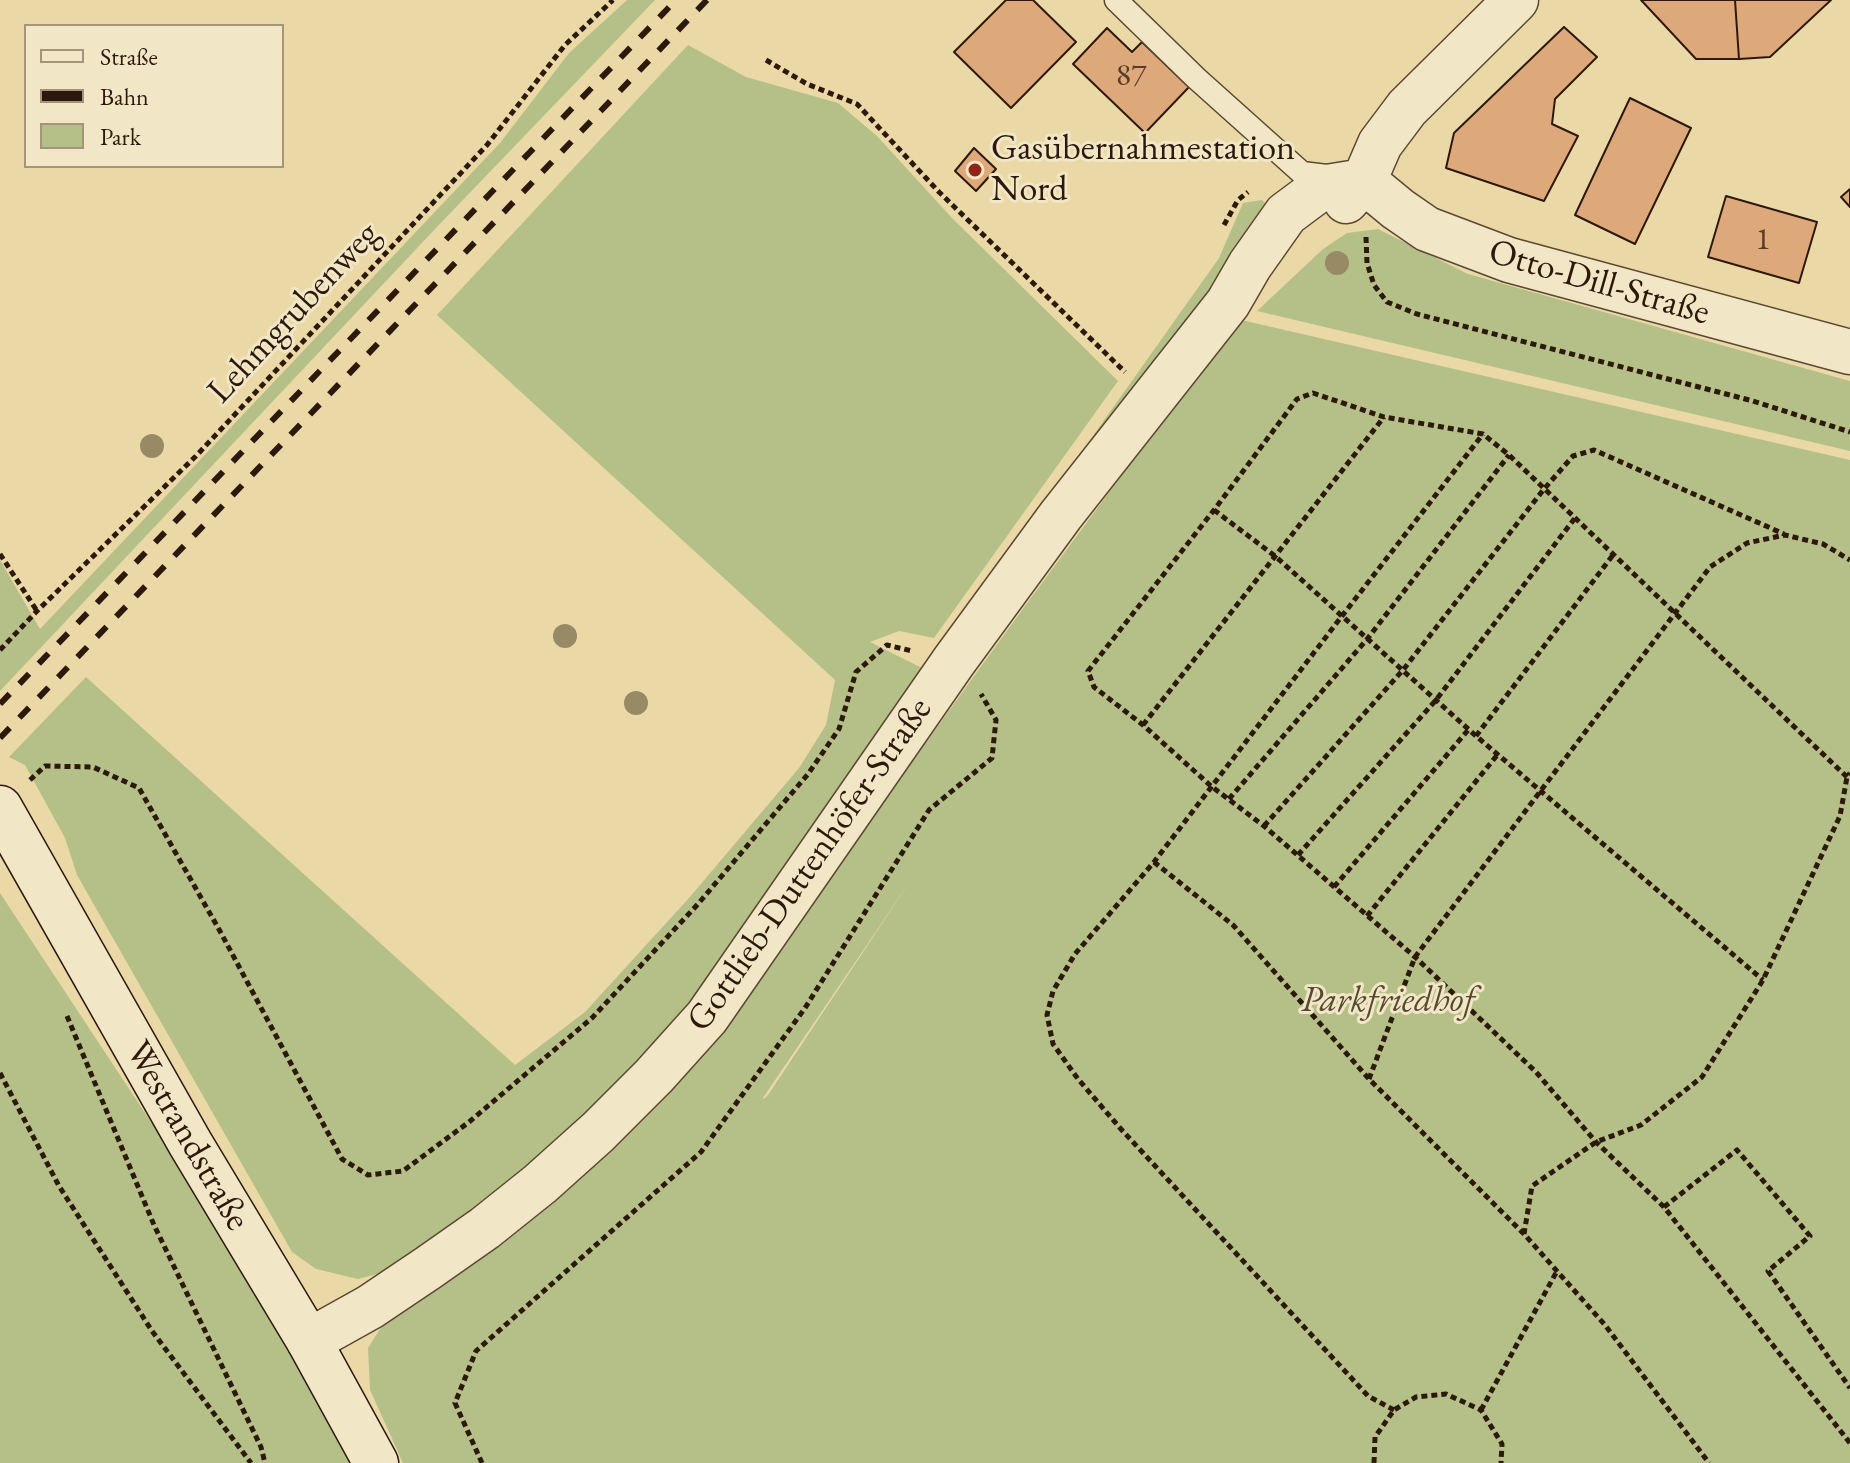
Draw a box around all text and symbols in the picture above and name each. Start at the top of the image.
legend [24,24,284,168]
text: Straße [100,41,158,72]
house number: 87 [1116,57,1146,95]
text: Bahn [100,81,149,112]
text: Park [100,121,141,152]
place label: Gasübernahmestation Nord [991,127,1295,212]
marker: Gasübernahmestation Nord [966,161,984,179]
street label: Lehmgrubenweg [199,213,389,413]
house number: 1 [1755,221,1771,259]
street label: Otto-Dill-Straße [1484,231,1714,335]
street label: Gottlieb-Duttenhöfer-Straße [678,690,942,1040]
park label: Parkfriedhof [1301,979,1475,1023]
street label: Westrandstraße [115,1034,259,1238]

